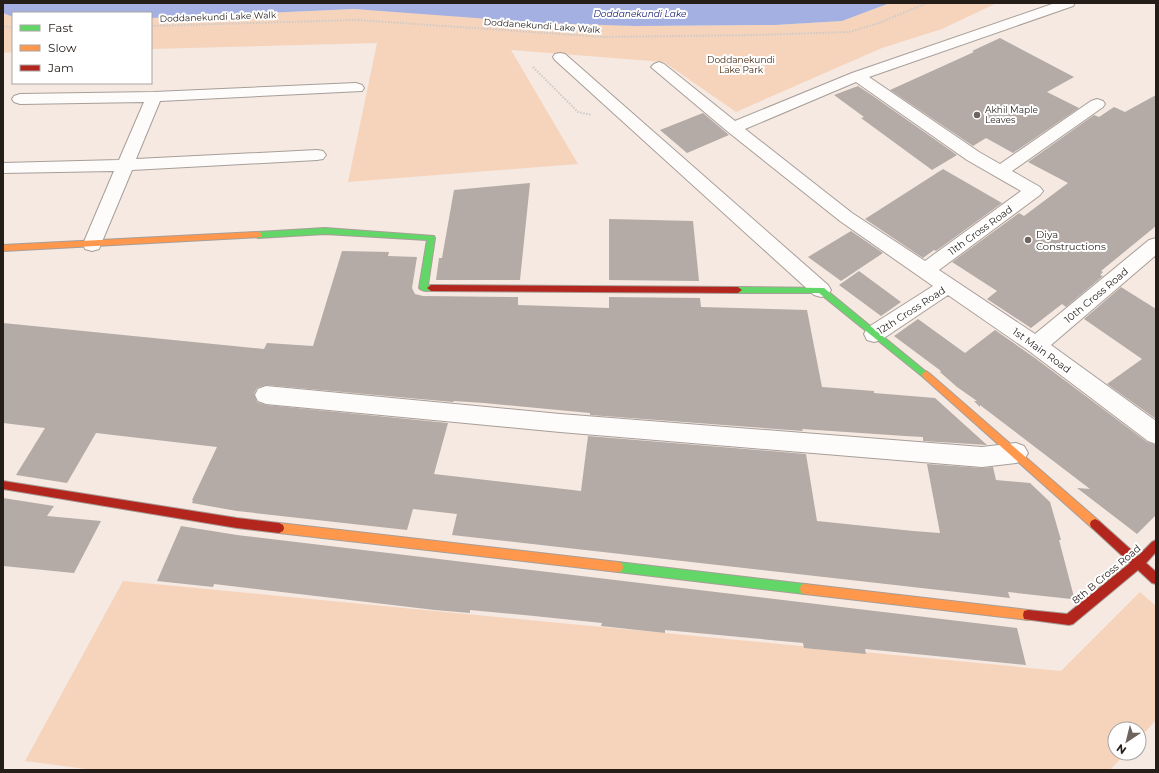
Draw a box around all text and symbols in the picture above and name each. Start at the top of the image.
water label: Doddanekundi Lake [593,8,687,19]
street label: Doddanekundi Lake Walk [160,9,277,24]
legend [12,12,152,84]
street label: Doddanekundi Lake Walk [483,16,601,35]
text: Fast [48,20,73,35]
text: Slow [48,40,77,55]
park label: Doddanekundi Lake Park [707,54,775,75]
text: Jam [47,60,74,75]
place label: Akhil Maple Leaves [985,104,1039,125]
marker: Akhil Maple Leaves [972,110,982,120]
street label: 11th Cross Road [946,203,1015,258]
place label: Diya Constructions [1036,228,1106,253]
marker: Diya Constructions [1023,235,1033,245]
street label: 10th Cross Road [1062,265,1131,326]
street label: 12th Cross Road [875,284,948,337]
street label: 1st Main Road [1010,325,1073,376]
street label: 8th B Cross Road [1069,542,1143,607]
north arrow [1107,721,1147,761]
text: N [1114,741,1129,757]

